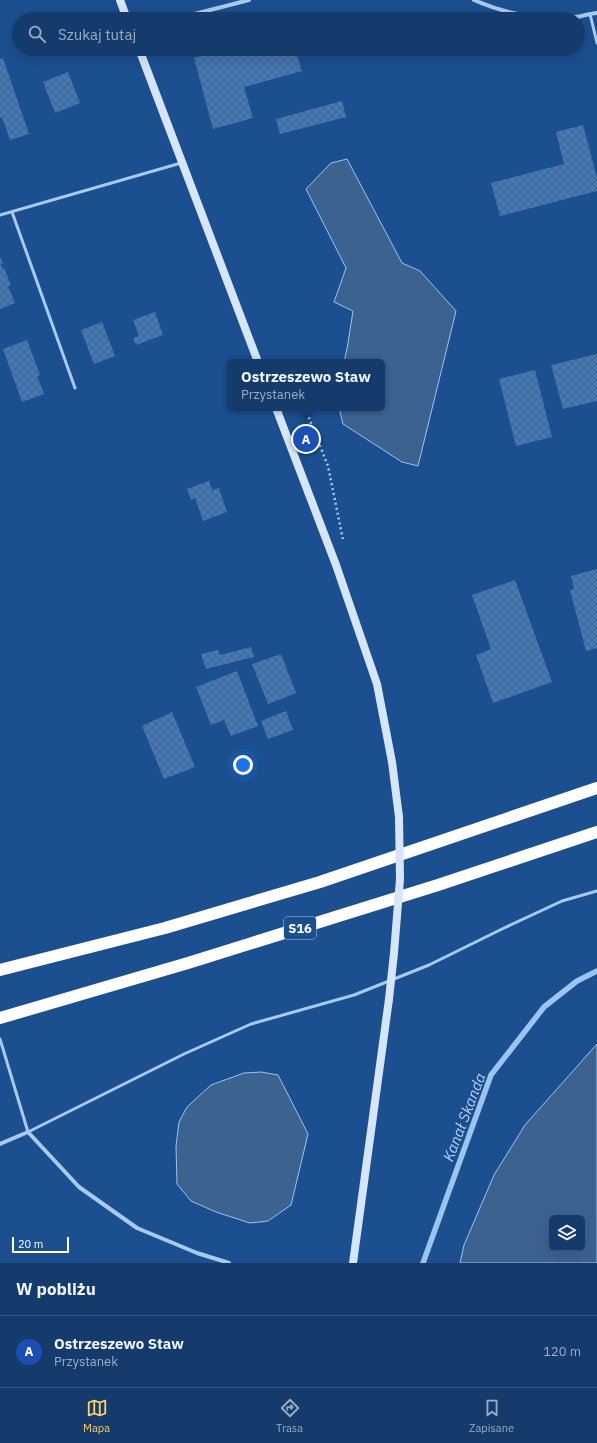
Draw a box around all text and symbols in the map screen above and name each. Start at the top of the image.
search box [12,12,585,56]
icon: search [26,23,48,45]
text: Szukaj tutaj [58,25,136,44]
popup [227,359,385,411]
text: Ostrzeszewo Staw [241,367,371,386]
text: Przystanek [241,386,305,403]
pin: A [293,424,319,454]
your location [233,755,253,775]
road number: S16 [284,917,316,939]
water label: Kanał Skanda [438,1070,490,1164]
map controls [549,1215,585,1251]
button: layers [549,1215,585,1251]
scale bar [12,1235,69,1254]
text: 20 m [18,1237,43,1251]
text: W pobliżu [16,1278,96,1300]
text: Ostrzeszewo Staw [54,1334,184,1353]
text: A [25,1343,33,1360]
text: 120 m [543,1343,581,1360]
text: Przystanek [54,1353,118,1370]
tab: Mapa [83,1397,110,1435]
tab: Trasa [276,1397,303,1435]
tab: Zapisane [469,1397,514,1435]

